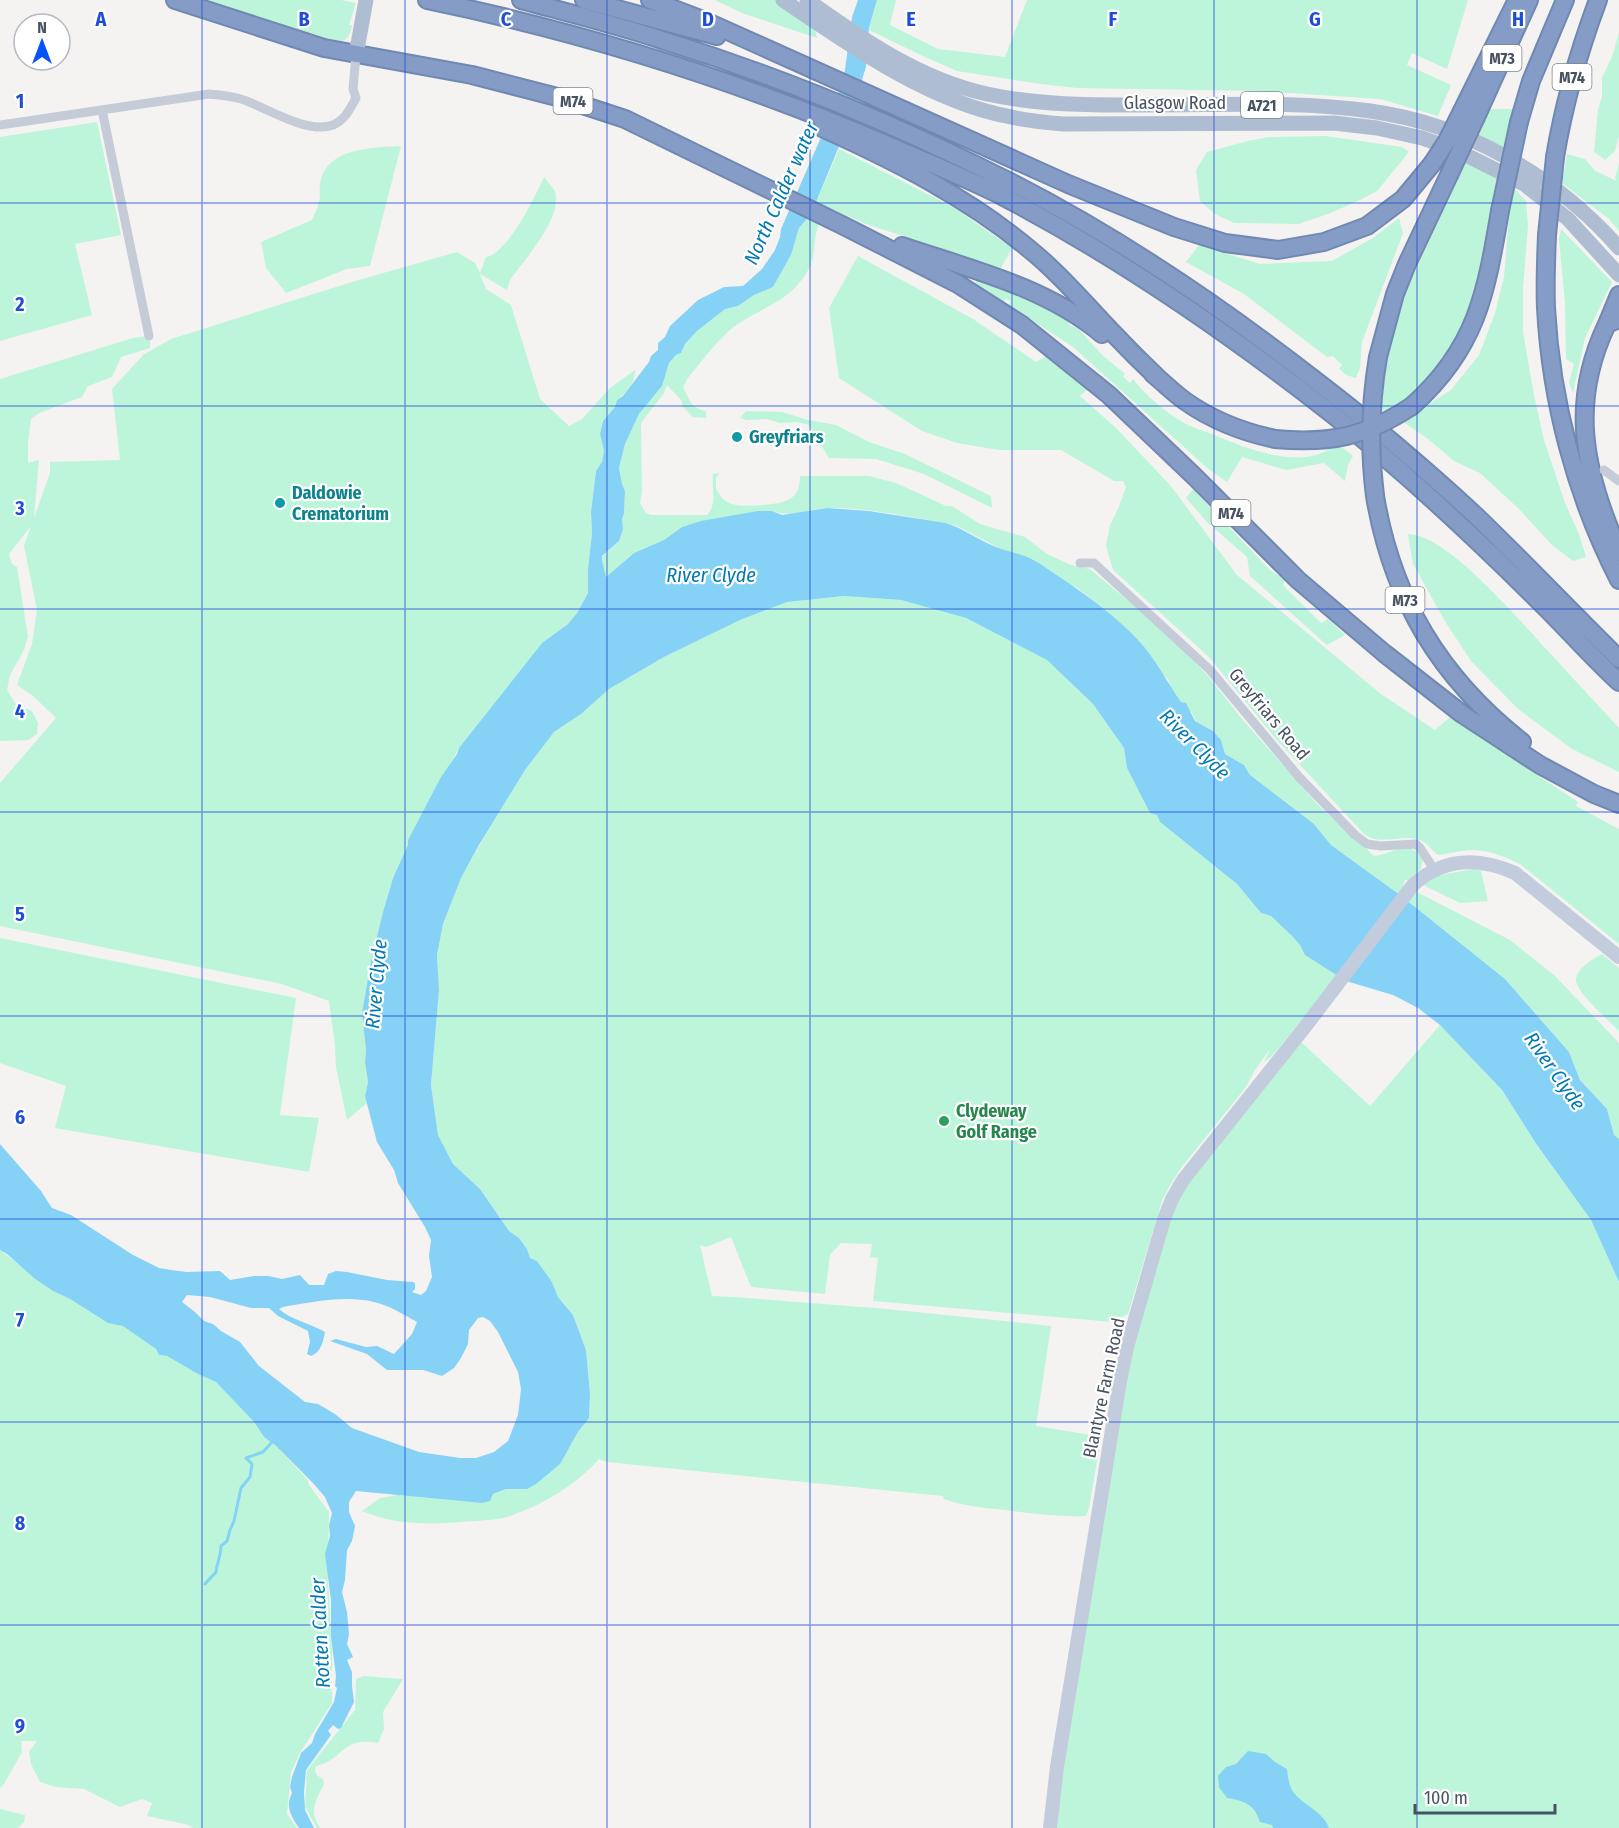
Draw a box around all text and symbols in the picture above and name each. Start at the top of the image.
text: A [95,7,108,31]
text: B [298,7,310,31]
text: C [501,7,512,31]
text: D [702,7,714,31]
text: E [906,7,916,31]
text: F [1109,7,1118,31]
text: G [1309,7,1321,31]
text: H [1512,7,1524,31]
north arrow [12,12,72,72]
text: N [37,18,47,37]
road number: M73 [1482,45,1522,71]
road number: M74 [1552,64,1592,90]
road number: M74 [554,88,592,114]
text: 1 [16,89,24,113]
street label: Glasgow Road [1124,92,1226,114]
road number: A721 [1241,92,1283,118]
water label: North Calder water [739,117,824,268]
text: 2 [14,292,25,316]
place label: Greyfriars [749,426,824,448]
marker: Greyfriars [730,430,744,444]
place label: Daldowie Crematorium [292,482,389,525]
text: 3 [14,496,25,520]
marker: Daldowie Crematorium [273,496,287,510]
road number: M74 [1212,500,1250,526]
water label: River Clyde [666,563,756,587]
road number: M73 [1386,587,1424,613]
street label: Greyfriars Road [1224,664,1314,764]
text: 4 [15,699,25,723]
water label: River Clyde [1155,704,1236,785]
text: 5 [15,902,25,926]
water label: River Clyde [360,938,392,1030]
water label: River Clyde [1519,1027,1591,1115]
place label: Clydeway Golf Range [956,1100,1037,1143]
text: 6 [15,1105,25,1129]
marker: Clydeway Golf Range [937,1114,951,1128]
text: 7 [16,1308,25,1332]
street label: Blantyre Farm Road [1078,1316,1130,1460]
text: 8 [15,1511,26,1535]
water label: Rotten Calder [305,1576,335,1689]
text: 9 [15,1714,25,1738]
scale bar [1415,1777,1554,1815]
text: 100 m [1424,1787,1468,1809]

